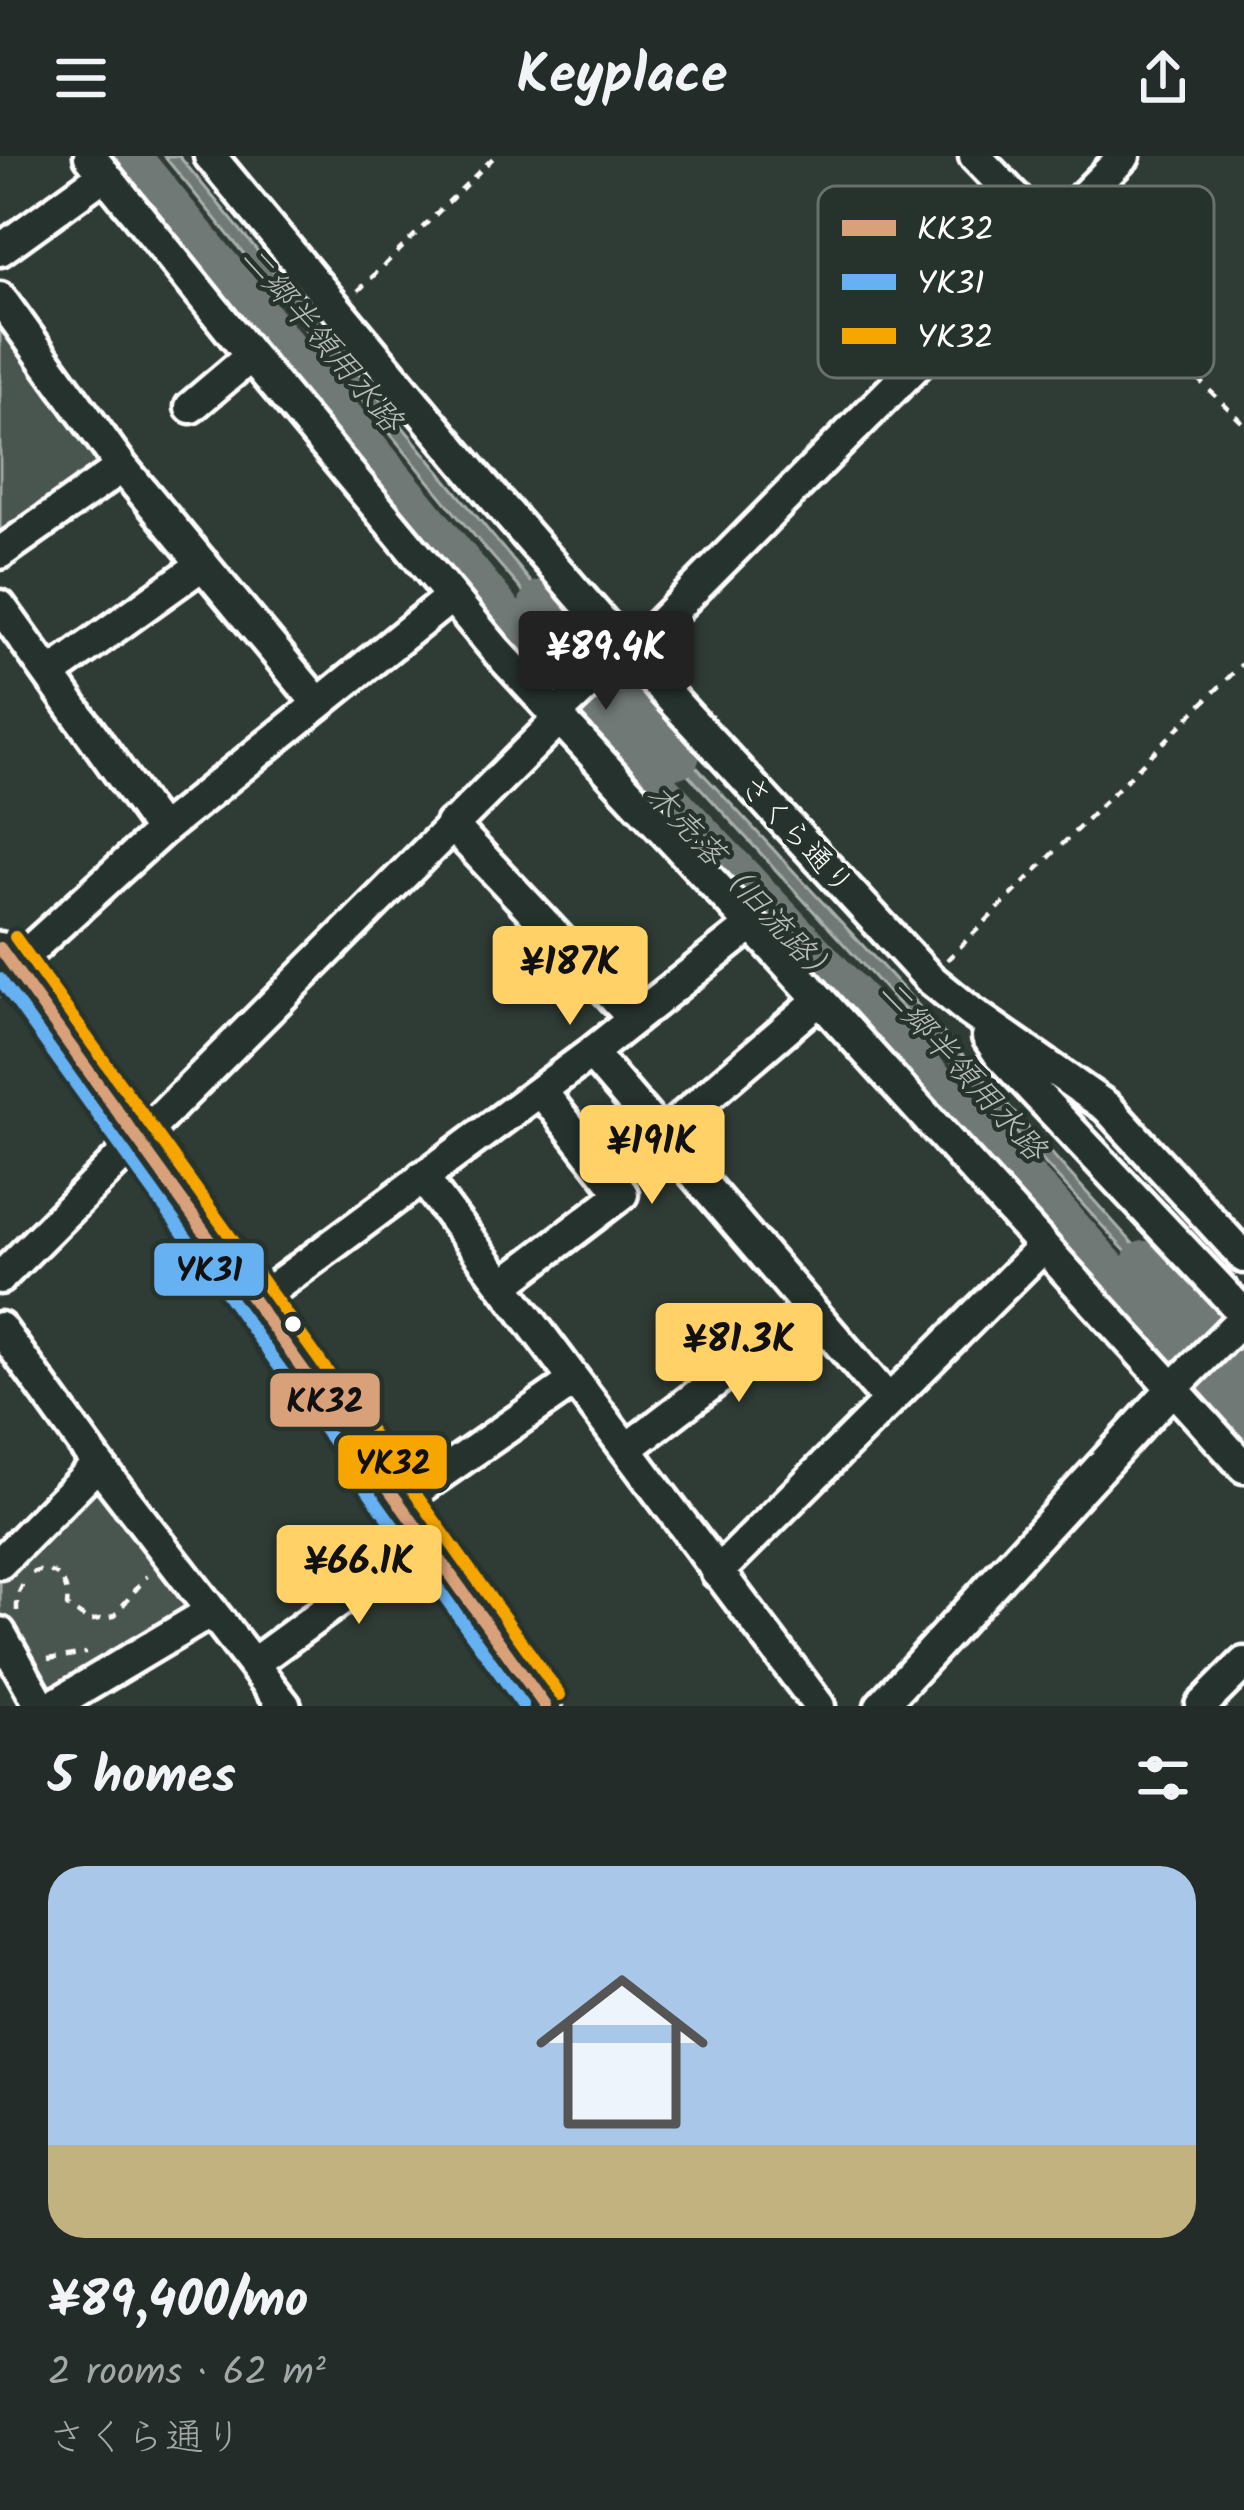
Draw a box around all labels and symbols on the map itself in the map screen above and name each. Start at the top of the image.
legend [818,186,1214,378]
text: KK32 [917,205,994,258]
water label: 二郷半領用水路 [226,235,416,447]
text: YK31 [917,259,985,312]
text: YK32 [917,313,994,366]
pin: ¥89.4K [508,611,704,713]
street label: さくら通り [727,765,864,908]
water label: 木売落（旧流路） [631,772,850,1001]
pin: ¥187K [486,926,654,1028]
water label: 二郷半領用水路 [864,968,1060,1176]
pin: ¥191K [568,1105,736,1207]
line badge: YK31 [152,1241,266,1298]
text: YK31 [176,1246,242,1299]
pin: ¥81.3K [641,1303,837,1405]
unlabelled marker [282,1313,304,1335]
line badge: KK32 [268,1371,382,1429]
text: KK32 [286,1377,364,1430]
line badge: YK32 [336,1433,449,1491]
text: YK32 [355,1439,431,1492]
pin: ¥66.1K [261,1525,457,1627]

